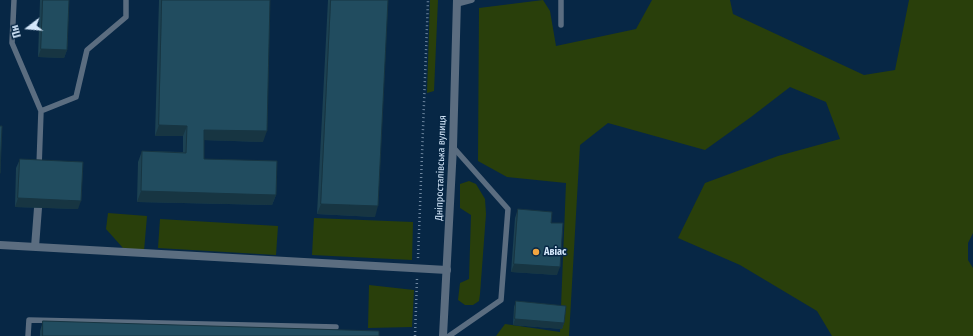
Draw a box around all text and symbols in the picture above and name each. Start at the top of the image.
north arrow [8,8,48,48]
text: Пн [8,24,24,39]
street label: Дніпросталівська вулиця [433,115,449,221]
place label: Авіас [544,246,566,258]
marker: Авіас [531,247,541,257]

